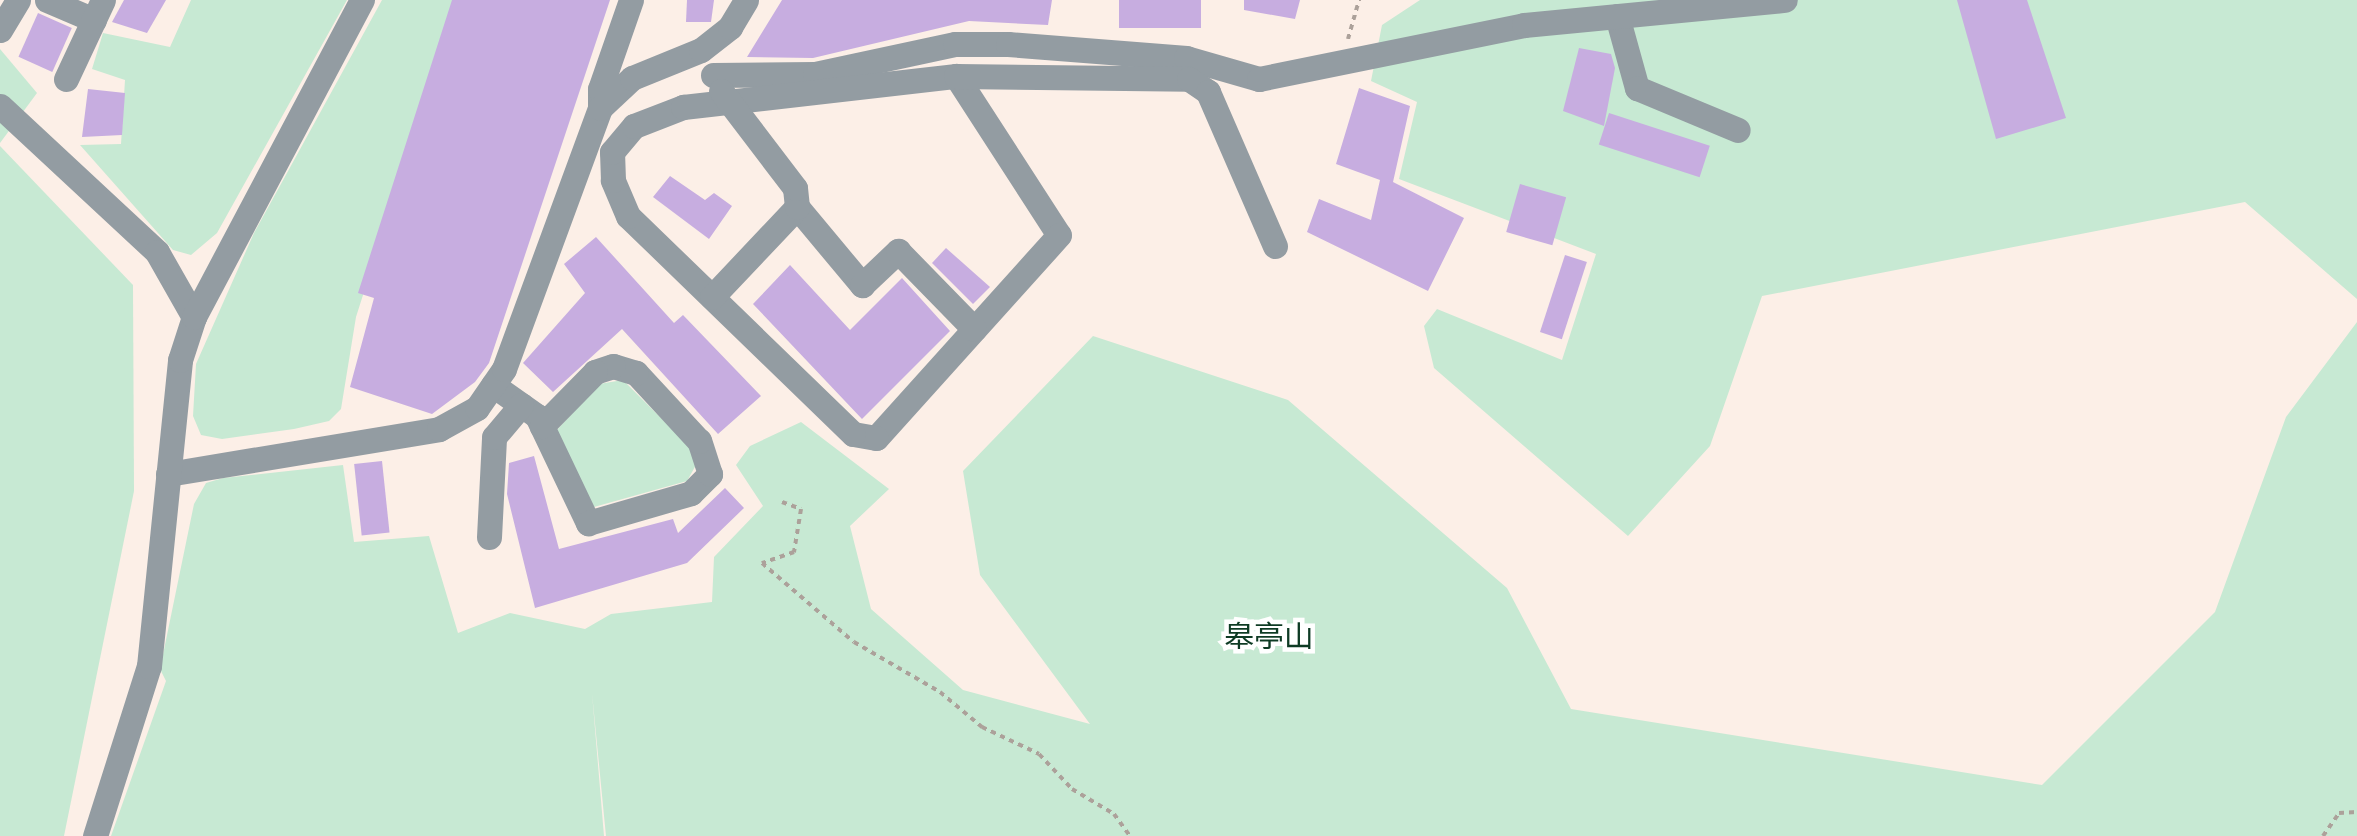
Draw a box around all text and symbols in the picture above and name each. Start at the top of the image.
park label: 皋亭山 [1224,622,1314,658]

